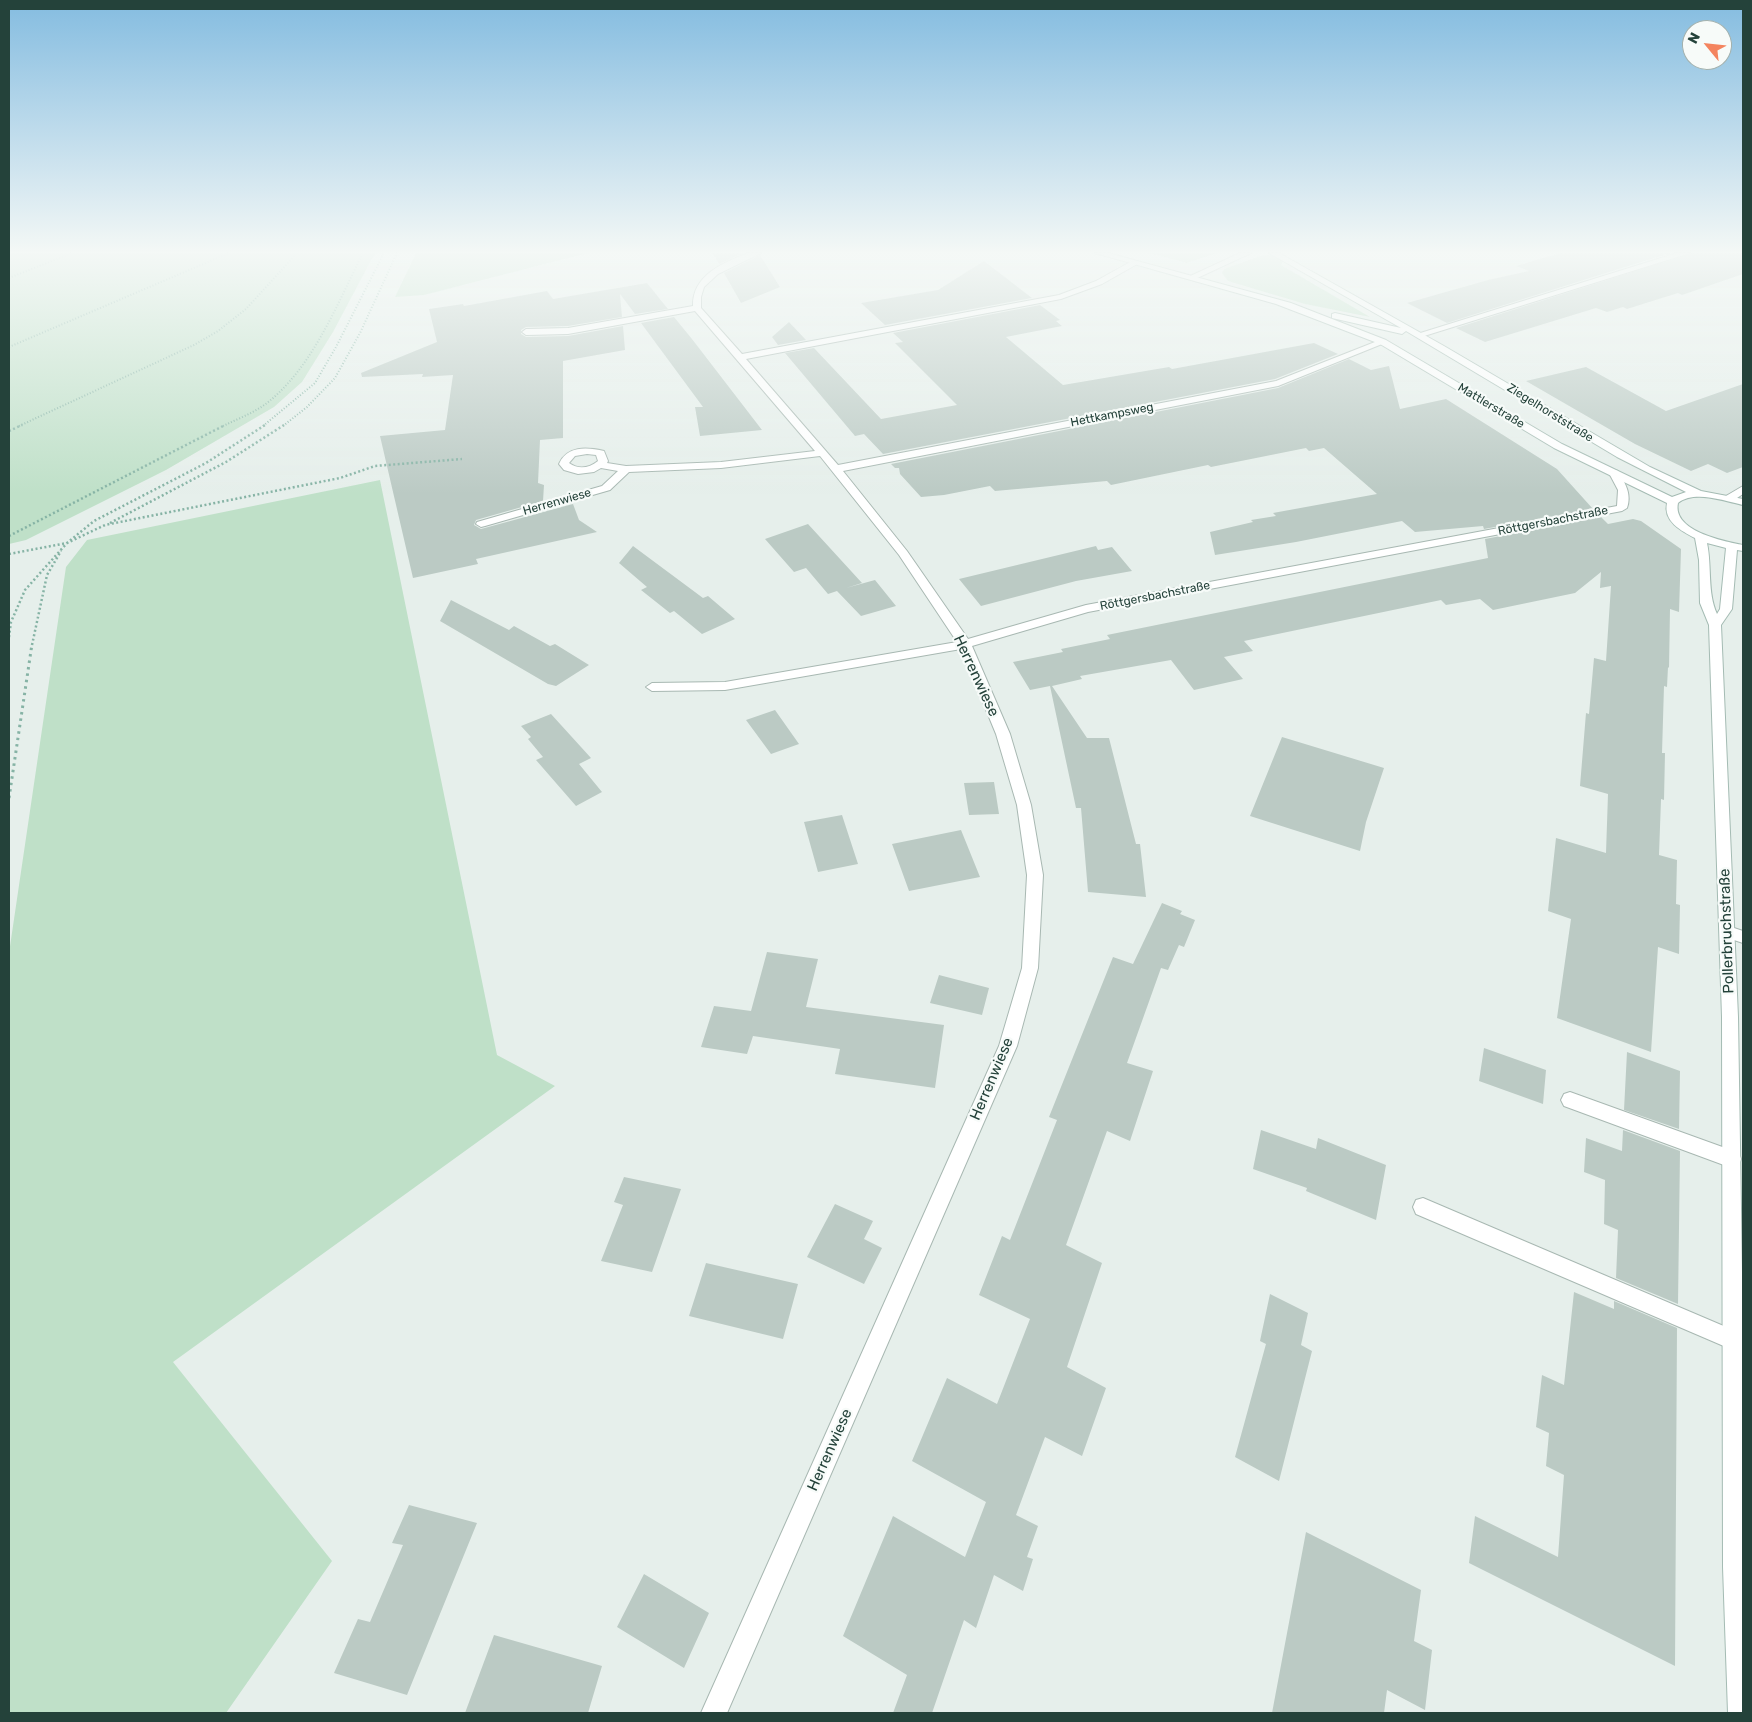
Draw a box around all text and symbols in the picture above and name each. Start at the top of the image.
north arrow [1682,20,1732,70]
text: N [1684,30,1704,47]
street label: Mattlerstraße [1455,380,1527,432]
street label: Ziegelhorststraße [1504,381,1596,445]
street label: Hettkampsweg [1069,400,1155,430]
street label: Herrenwiese [521,485,593,519]
street label: Röttgersbachstraße [1497,503,1609,539]
street label: Röttgersbachstraße [1099,578,1211,614]
street label: Herrenwiese [949,632,1003,720]
street label: Pollerbruchstraße [1716,868,1738,994]
street label: Herrenwiese [967,1035,1017,1123]
street label: Herrenwiese [804,1406,856,1494]

